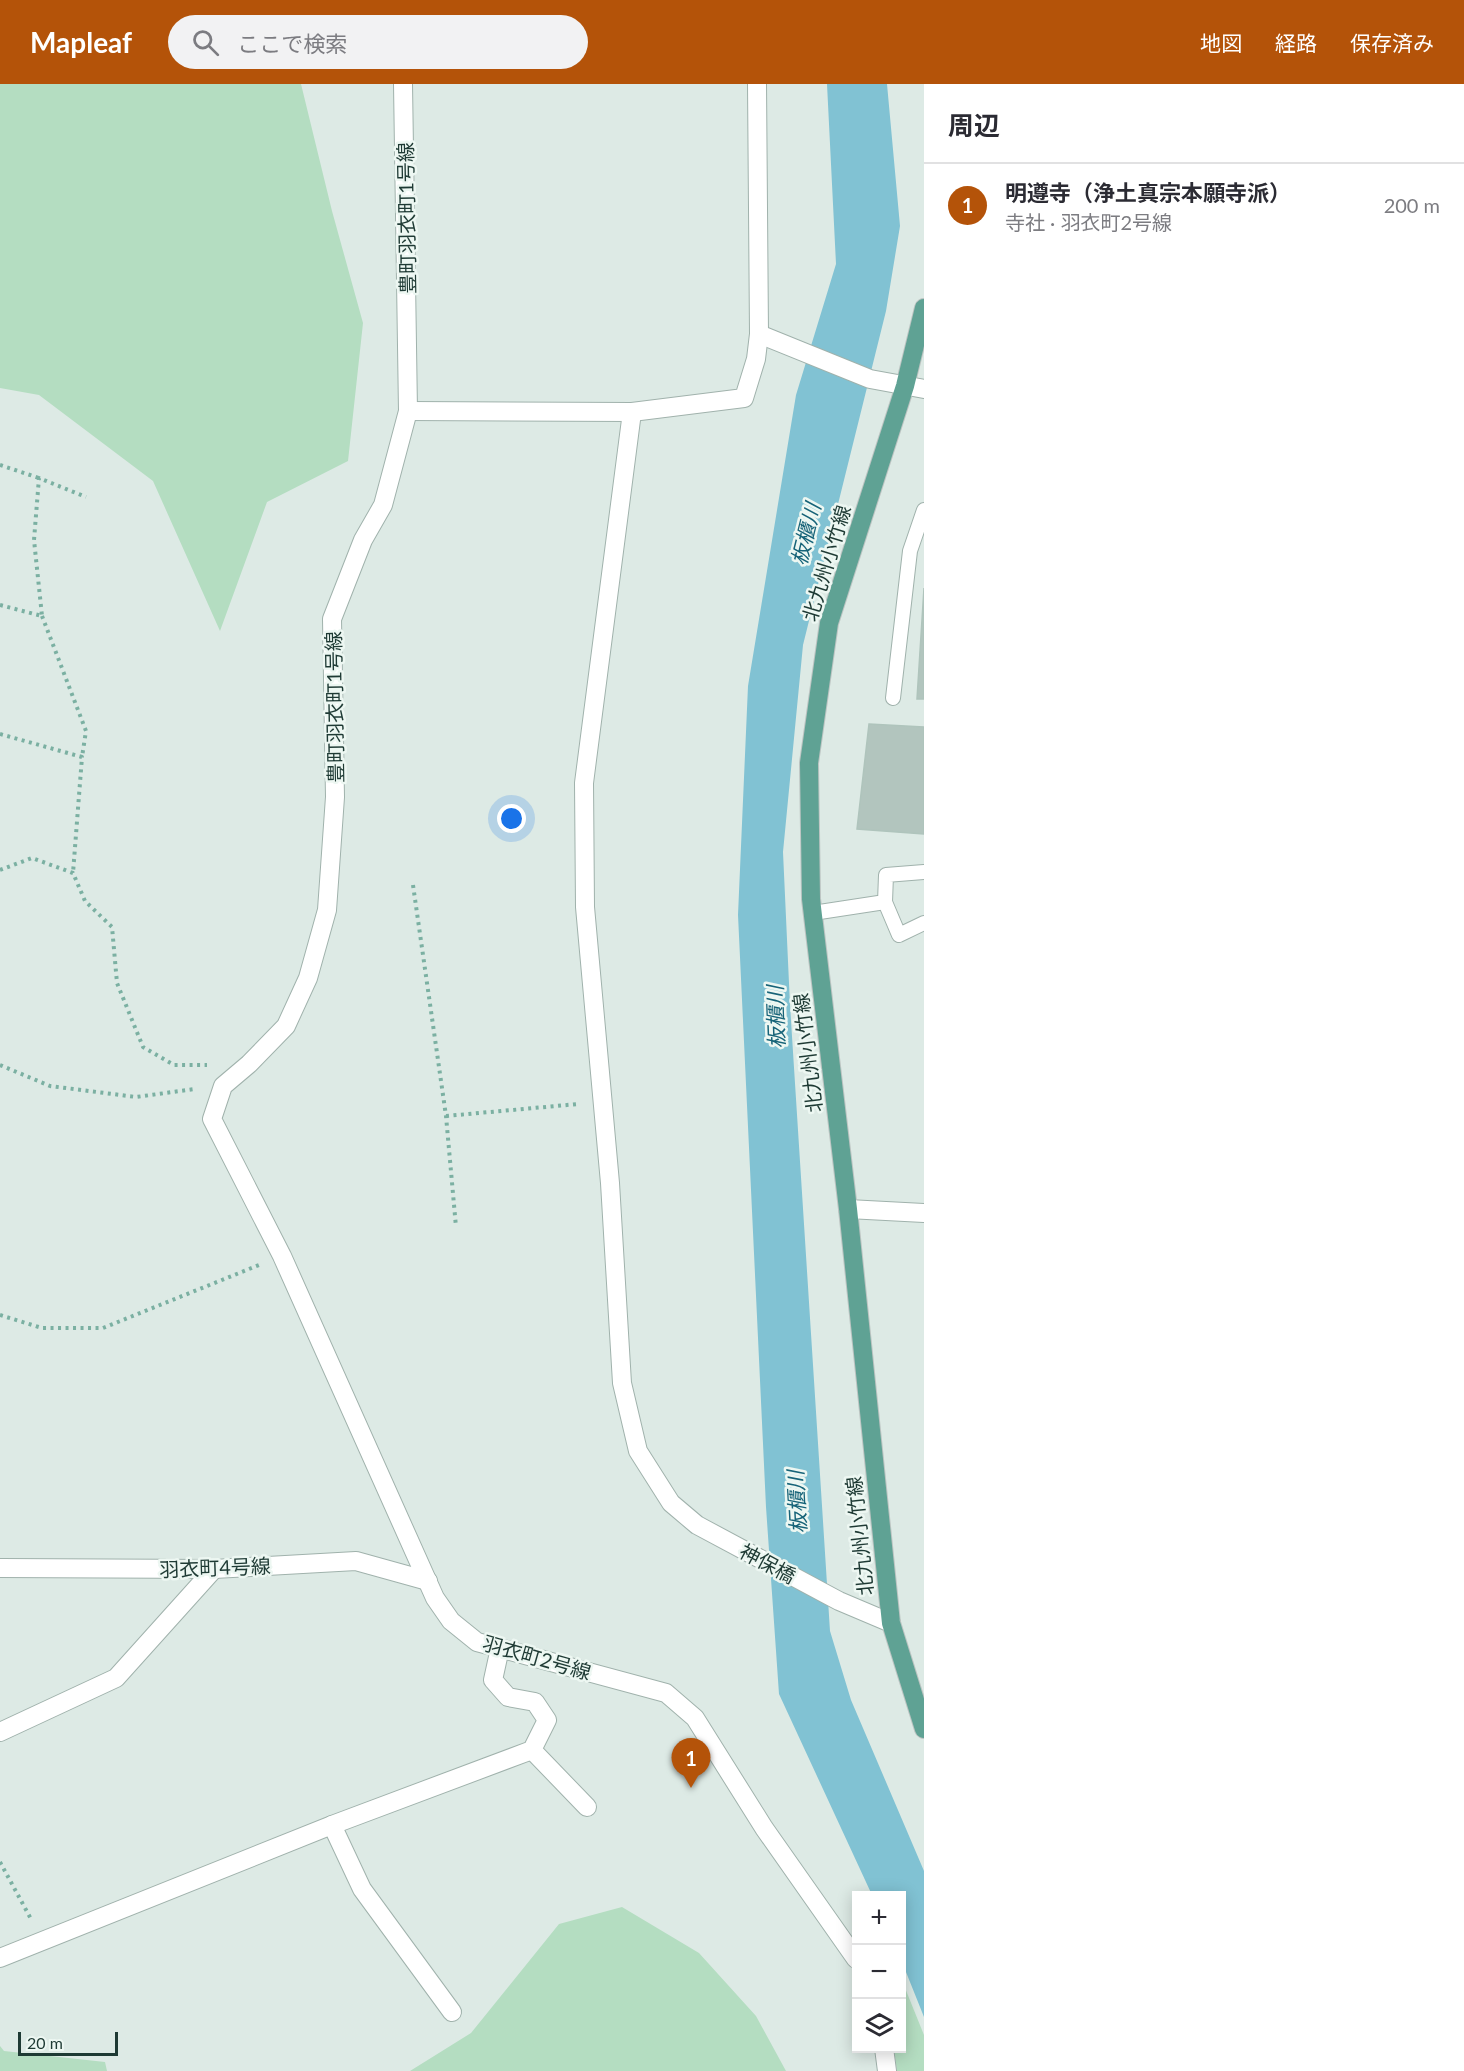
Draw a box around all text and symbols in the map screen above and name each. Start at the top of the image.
search box [168,15,588,69]
text: Mapleaf [30,25,132,59]
icon: search [189,26,222,59]
text: ここで検索 [237,30,347,57]
text: 地図 [1200,30,1242,55]
text: 経路 [1275,30,1317,55]
text: 保存済み [1350,30,1434,55]
text: 周辺 [948,109,1000,141]
street label: 豊町羽衣町1号線 [393,142,419,294]
text: 明遵寺（浄土真宗本願寺派） [1005,179,1291,206]
text: 1 [962,193,973,217]
text: 200 m [1384,193,1440,217]
text: 寺社 · 羽衣町2号線 [1005,210,1172,234]
water label: 板櫃川 [785,498,825,568]
street label: 北九州小竹線 [797,502,855,624]
street label: 豊町羽衣町1号線 [321,631,347,783]
your location [497,804,526,833]
water label: 板櫃川 [761,983,789,1049]
street label: 北九州小竹線 [788,992,826,1114]
water label: 板櫃川 [782,1468,810,1534]
street label: 北九州小竹線 [841,1475,877,1597]
street label: 神保橋 [736,1538,800,1588]
street label: 羽衣町4号線 [159,1553,271,1581]
street label: 羽衣町2号線 [480,1630,594,1684]
pin: 1 [672,1738,710,1788]
map controls [852,1891,906,2053]
button: + [852,1891,906,1945]
button: − [852,1945,906,1999]
button: layers [852,1999,906,2053]
scale bar [18,2029,118,2056]
text: 20 m [27,2033,63,2052]

